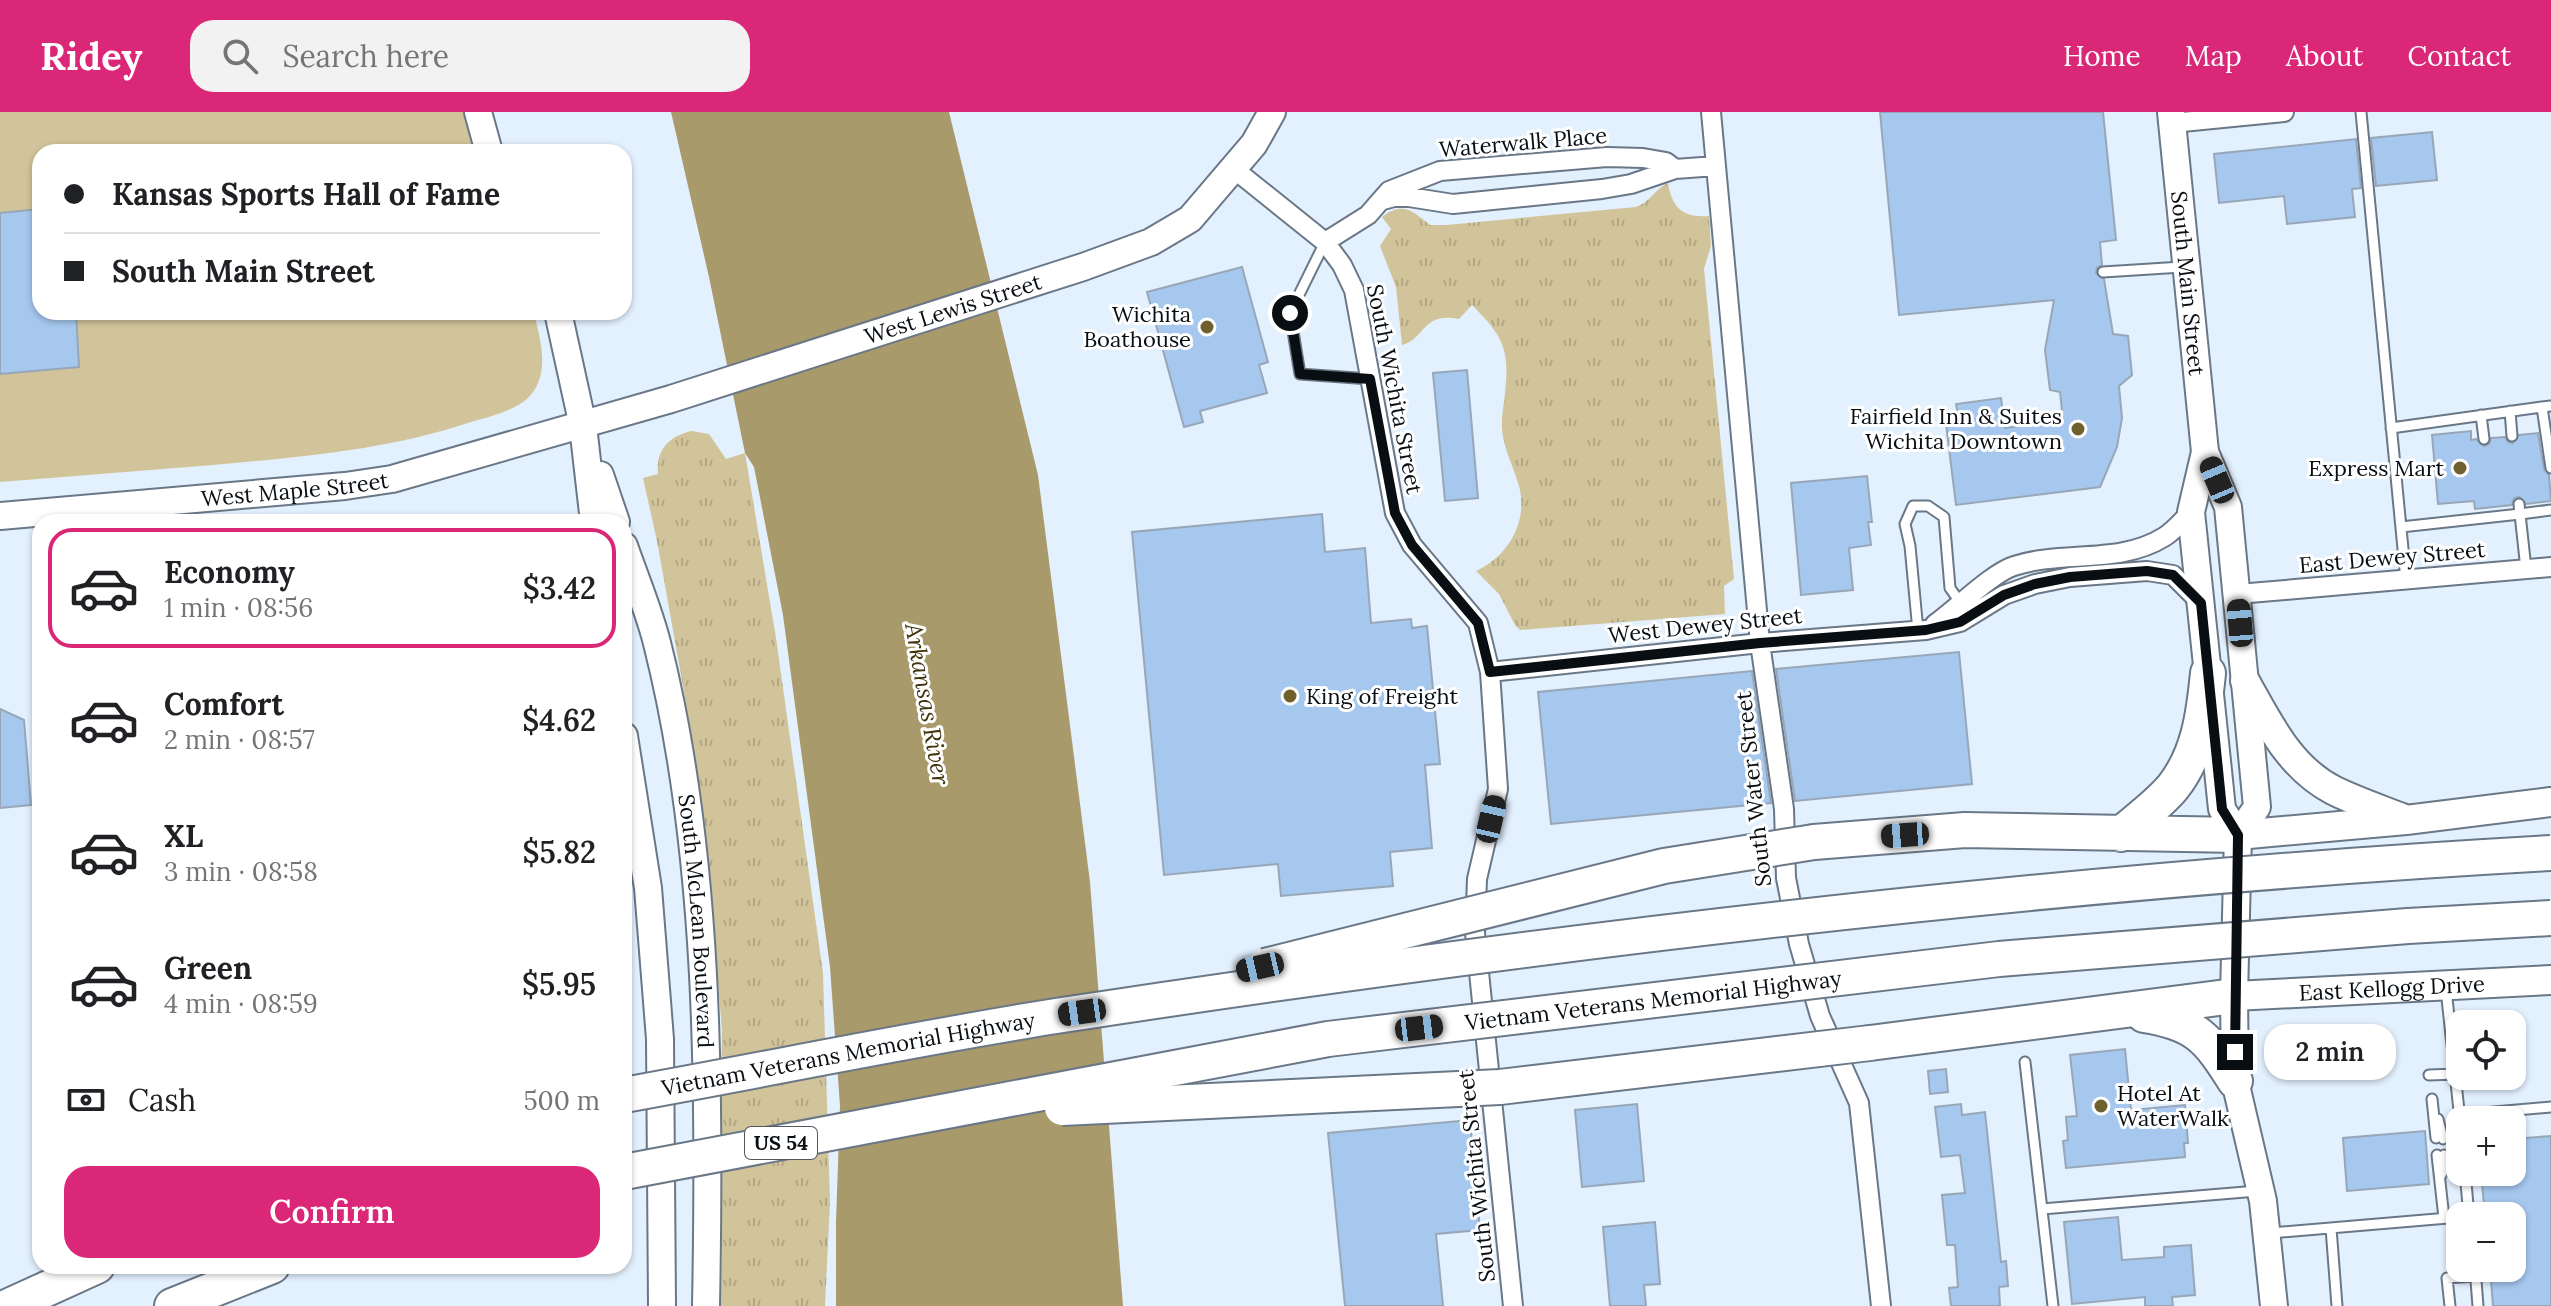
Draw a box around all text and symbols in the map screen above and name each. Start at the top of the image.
search box [190,20,750,92]
text: Ridey [40,32,142,80]
icon: search [218,34,262,78]
text: Search here [282,37,449,75]
text: Home [2063,38,2141,74]
text: Map [2185,38,2242,74]
text: About [2286,38,2363,74]
text: Contact [2407,38,2511,74]
street label: Waterwalk Place [1438,121,1608,163]
text: Kansas Sports Hall of Fame [112,175,500,213]
street label: South Main Street [2165,190,2211,377]
text: South Main Street [112,252,375,290]
street label: West Lewis Street [861,267,1045,350]
street label: South Wichita Street [1361,282,1429,497]
route start [1272,295,1308,331]
place label: Wichita Boathouse [1083,300,1191,353]
marker: Wichita Boathouse [1198,318,1216,336]
place label: Fairfield Inn & Suites Wichita Downtown [1850,402,2062,455]
marker: Fairfield Inn & Suites Wichita Downtown [2069,420,2087,438]
car [2197,453,2237,507]
place label: Express Mart [2308,454,2444,482]
marker: Express Mart [2451,459,2469,477]
street label: West Maple Street [200,466,391,512]
street label: East Dewey Street [2298,535,2487,579]
icon: car [68,552,140,624]
text: Economy [164,553,295,591]
text: $3.42 [523,569,596,607]
text: 1 min · 08:56 [164,591,313,624]
car [2226,598,2254,648]
street label: West Dewey Street [1607,601,1804,649]
water label: Arkansas River [898,620,957,787]
place label: King of Freight [1306,682,1458,710]
icon: car [68,684,140,756]
text: Comfort [164,685,284,723]
marker: King of Freight [1281,687,1299,705]
street label: South Water Street [1729,689,1777,888]
text: $4.62 [522,701,596,739]
text: 2 min · 08:57 [164,723,315,756]
street label: South McLean Boulevard [672,792,720,1049]
car [1474,793,1508,845]
icon: car [68,816,140,888]
text: XL [164,817,203,855]
car [1880,821,1930,849]
text: $5.82 [523,833,596,871]
text: 3 min · 08:58 [164,855,318,888]
icon: car [68,948,140,1020]
text: Green [164,949,252,987]
car [1234,950,1286,984]
street label: Vietnam Veterans Memorial Highway [1462,964,1843,1037]
text: $5.95 [522,965,596,1003]
street label: East Kellogg Drive [2298,969,2486,1007]
text: 4 min · 08:59 [164,987,318,1020]
car [1057,997,1107,1027]
street label: Vietnam Veterans Memorial Highway [658,1006,1037,1102]
map controls [2446,1010,2526,1282]
button: locate [2446,1010,2526,1090]
car [1394,1013,1444,1043]
callout: 2 min [2263,1024,2395,1080]
route end [2217,1034,2253,1070]
text: 2 min [2296,1035,2364,1068]
street label: South Wichita Street [1451,1068,1501,1283]
icon: cash [64,1078,108,1122]
place label: Hotel At WaterWalk [2117,1079,2229,1132]
text: Cash [128,1081,196,1119]
text: 500 m [523,1084,600,1117]
marker: Hotel At WaterWalk [2092,1097,2110,1115]
button: + [2446,1106,2526,1186]
road number: US 54 [745,1127,817,1159]
button: Confirm [64,1166,600,1258]
button: − [2446,1202,2526,1282]

